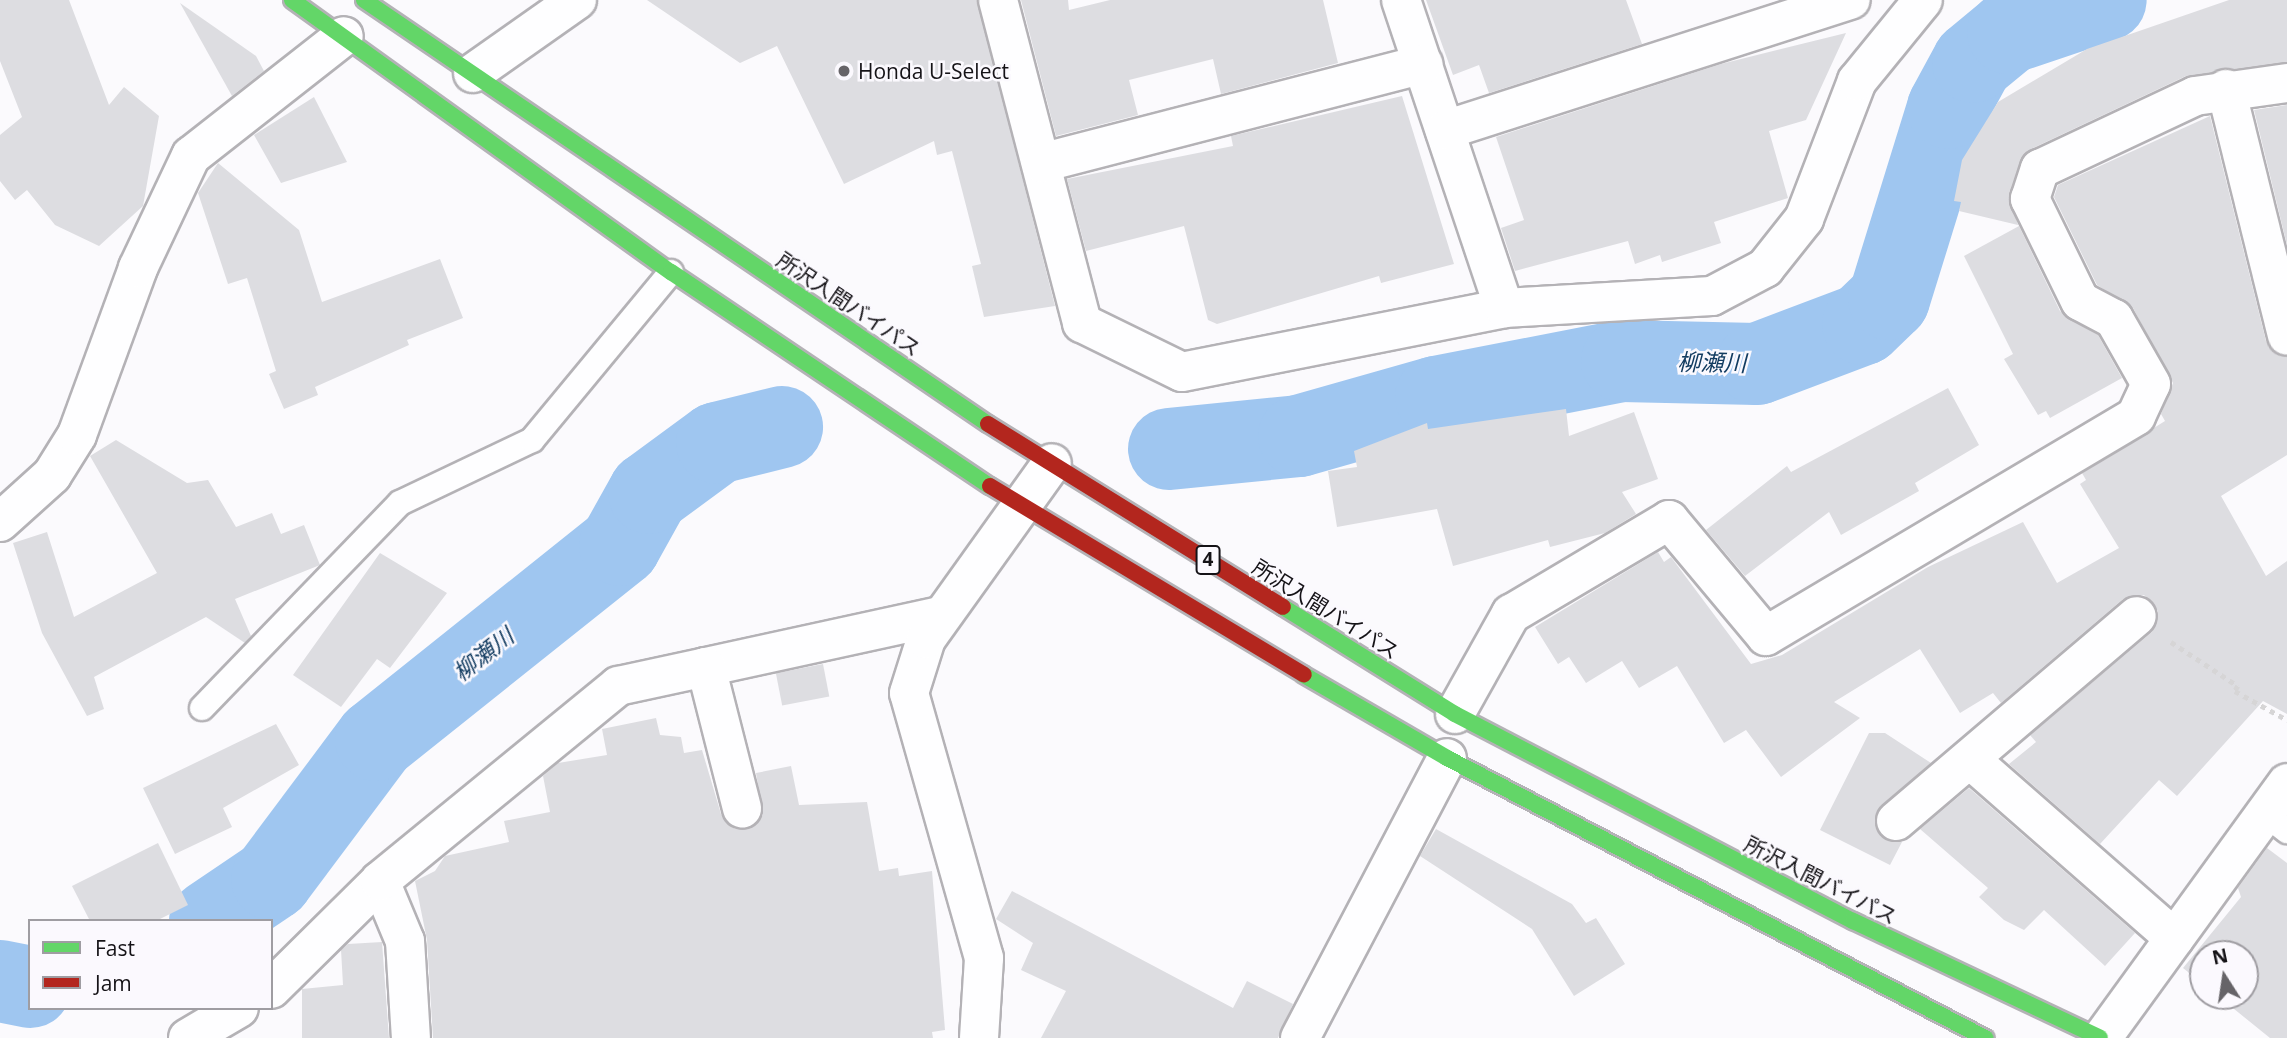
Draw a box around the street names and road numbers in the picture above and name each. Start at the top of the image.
street label: 所沢入間バイパス [772,247,926,361]
road number: 4 [1194,544,1222,576]
street label: 所沢入間バイパス [1248,554,1404,664]
street label: 所沢入間バイパス [1740,831,1902,929]

